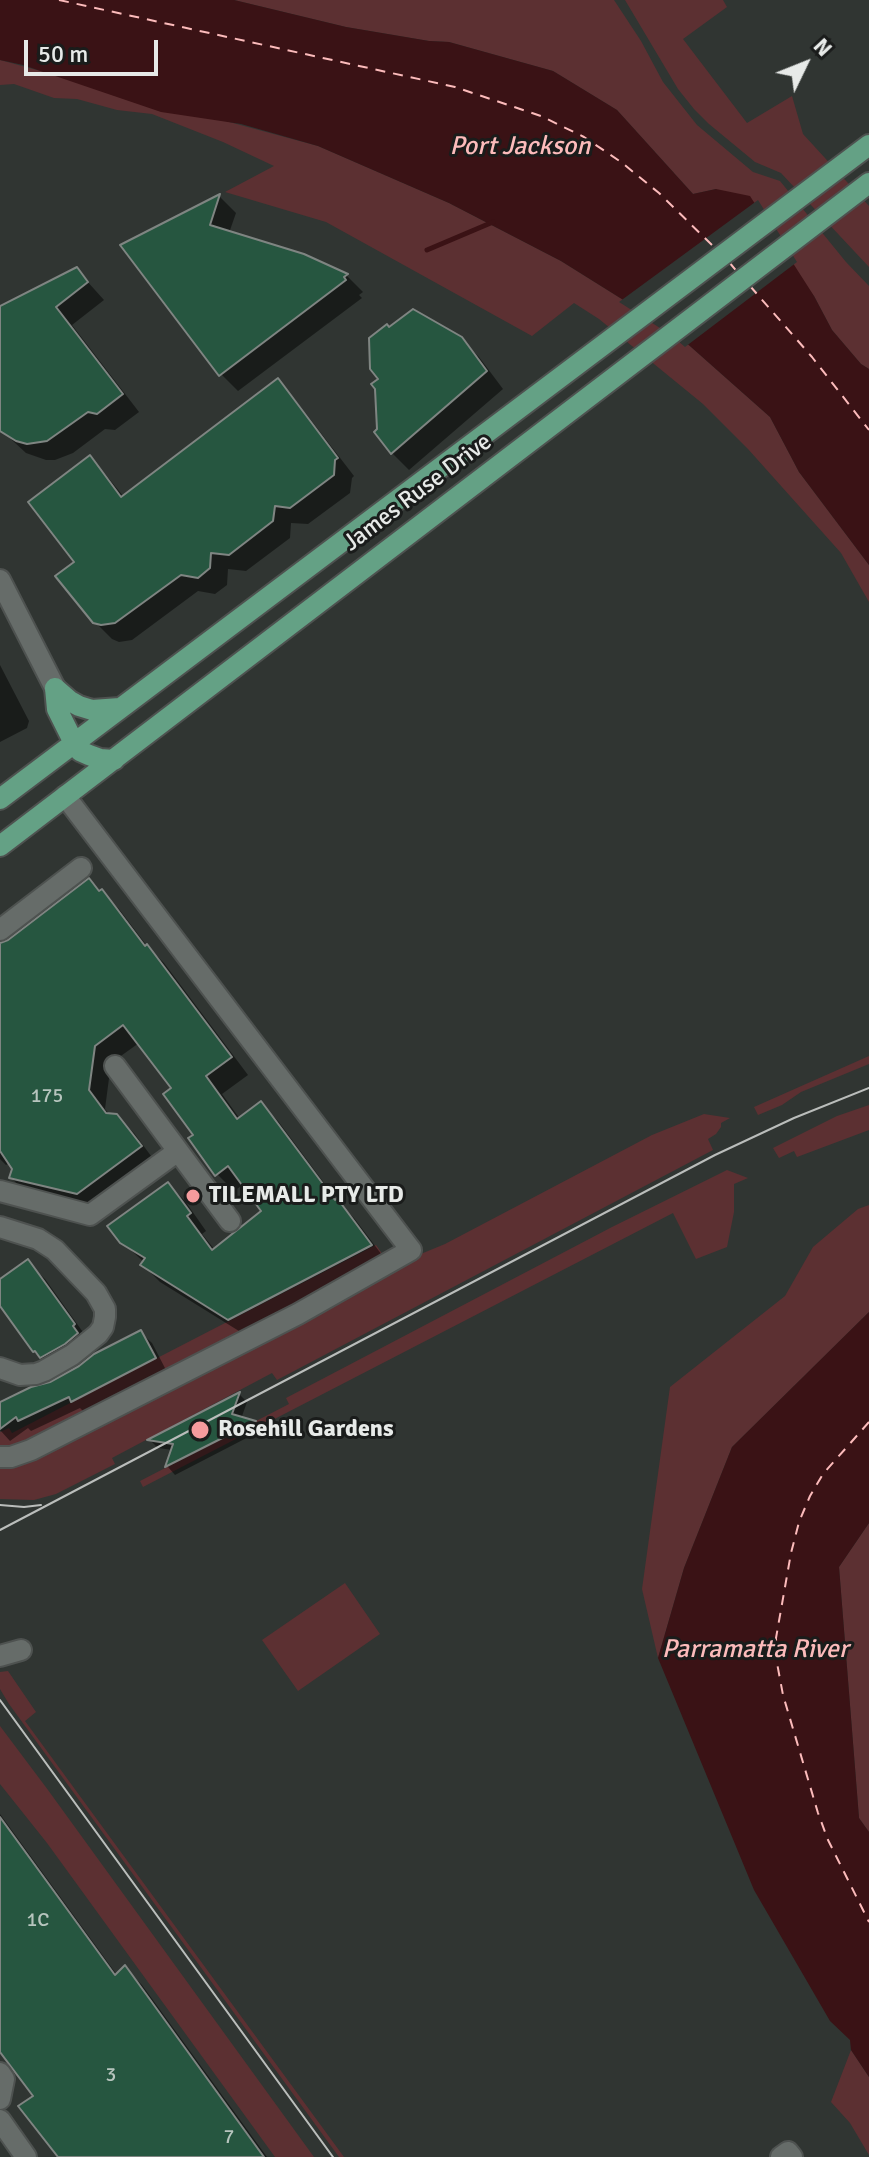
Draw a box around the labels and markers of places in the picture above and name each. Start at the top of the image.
place label: TILEMALL PTY LTD [209,1182,404,1210]
marker: TILEMALL PTY LTD [184,1187,202,1205]
place label: Rosehill Gardens [218,1416,394,1444]
marker: Rosehill Gardens [189,1419,211,1441]

